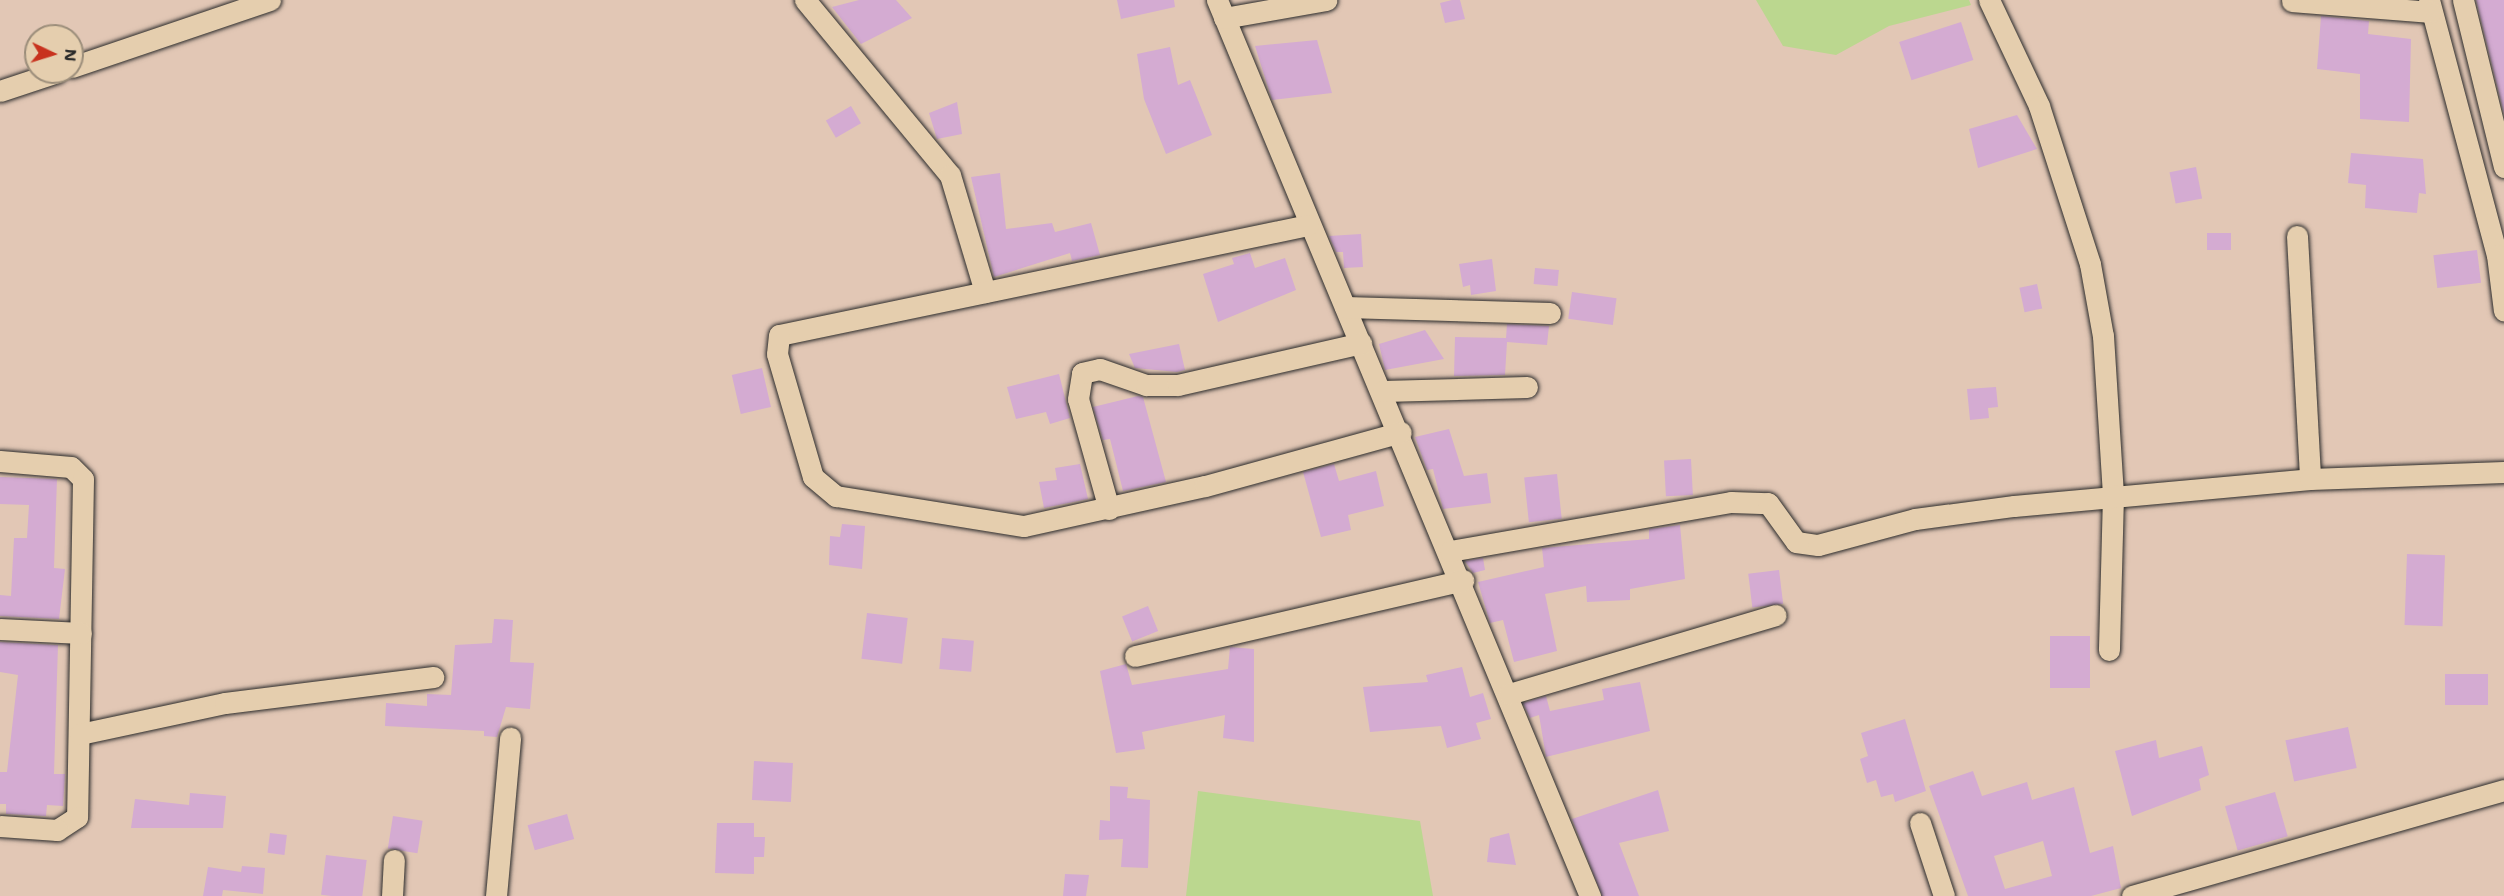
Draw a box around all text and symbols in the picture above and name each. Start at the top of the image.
north arrow [24,24,84,84]
text: N [60,48,81,62]

